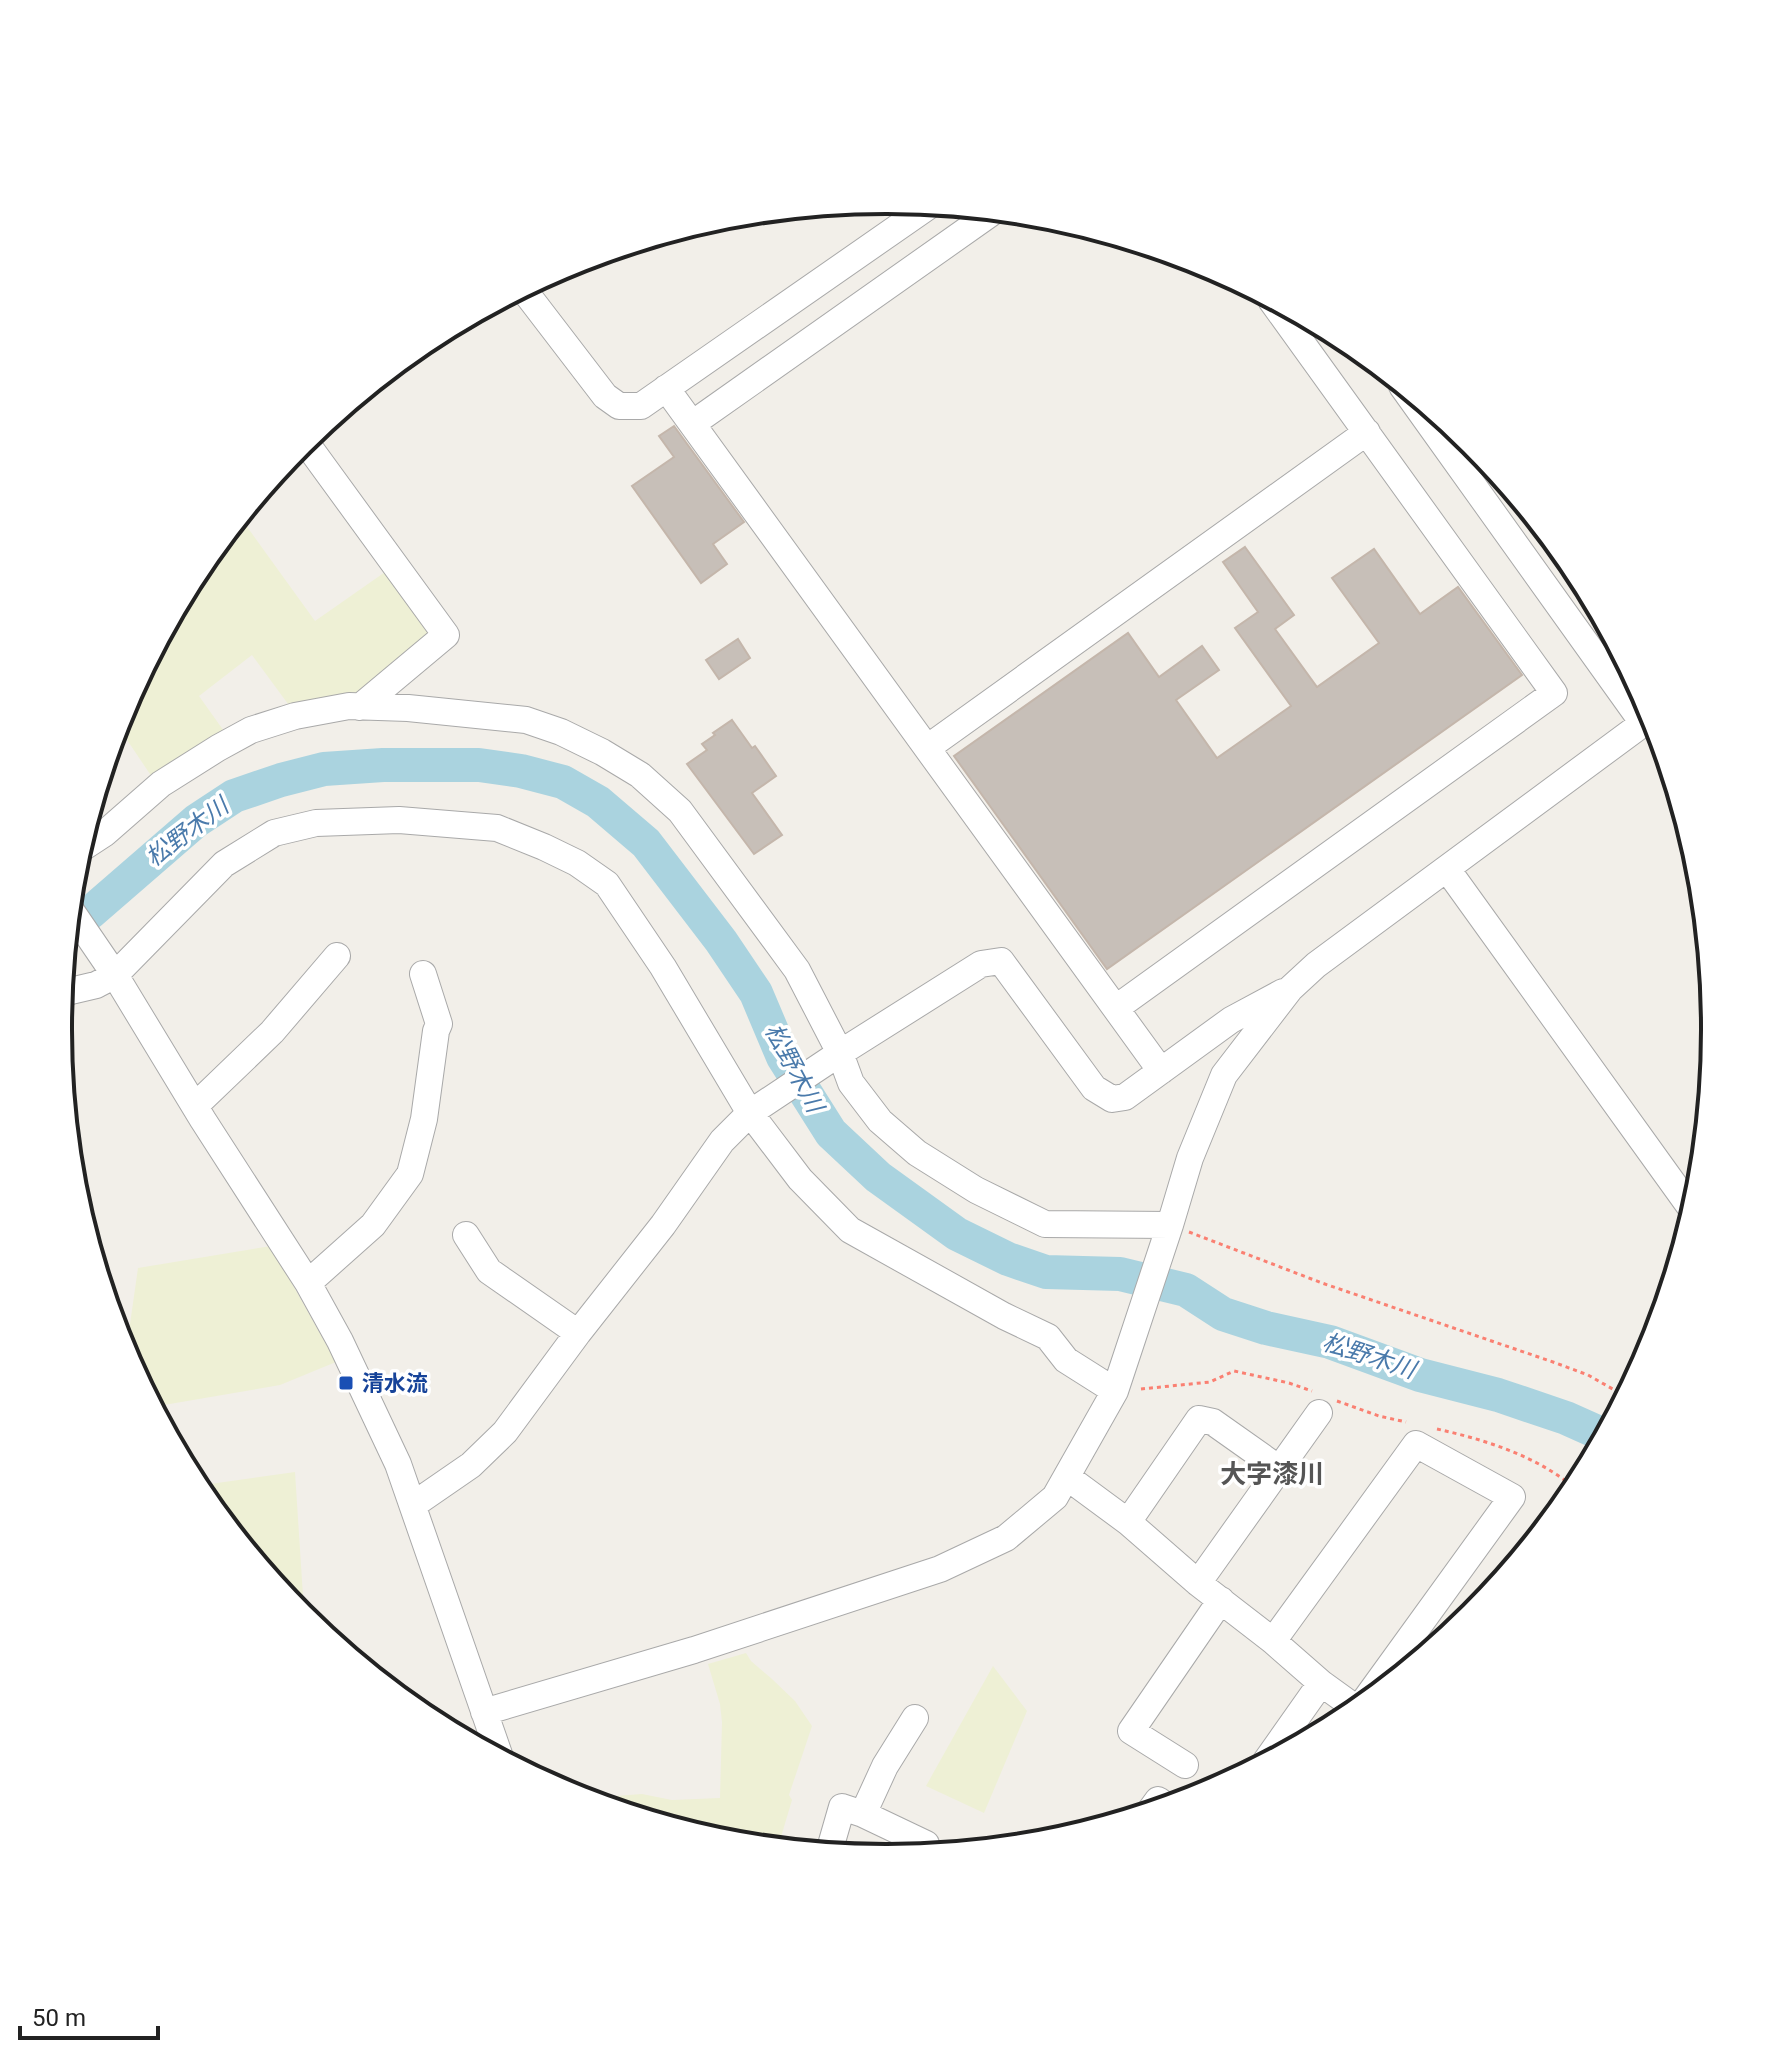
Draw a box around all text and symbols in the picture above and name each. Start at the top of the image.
water label: 松野木川 [140,790,236,872]
water label: 松野木川 [759,1019,830,1120]
water label: 松野木川 [1319,1328,1422,1385]
place label: 清水流 [362,1371,428,1396]
marker: 清水流 [337,1374,355,1392]
district label: 大字漆川 [1220,1459,1324,1489]
scale bar [20,1990,158,2040]
text: 50 m [32,2004,86,2032]

